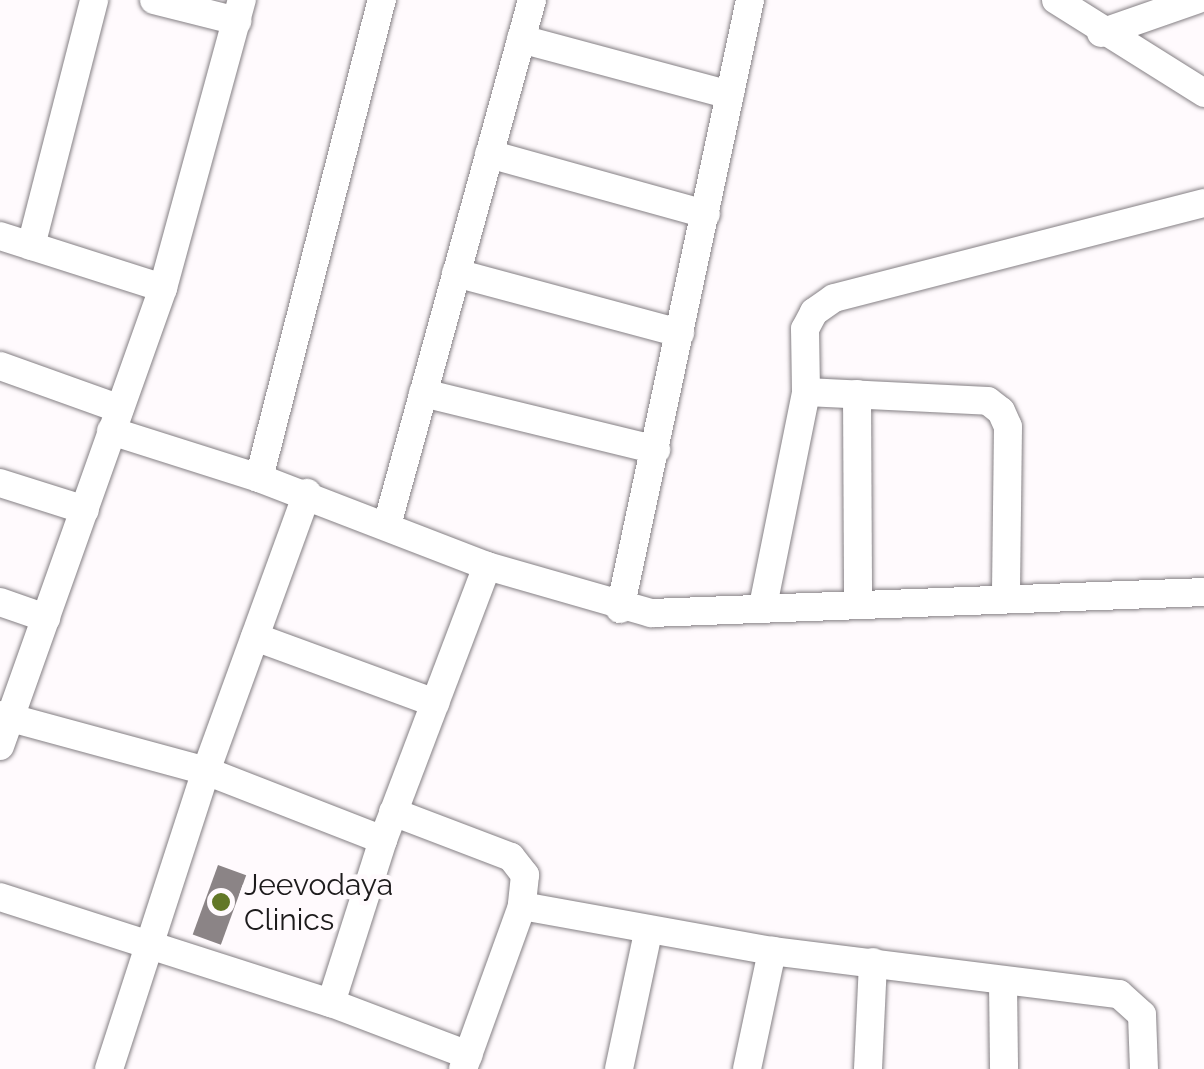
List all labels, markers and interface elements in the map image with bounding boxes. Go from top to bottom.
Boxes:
place label: Jeevodaya Clinics [244,867,393,938]
marker: Jeevodaya Clinics [208,889,234,915]

